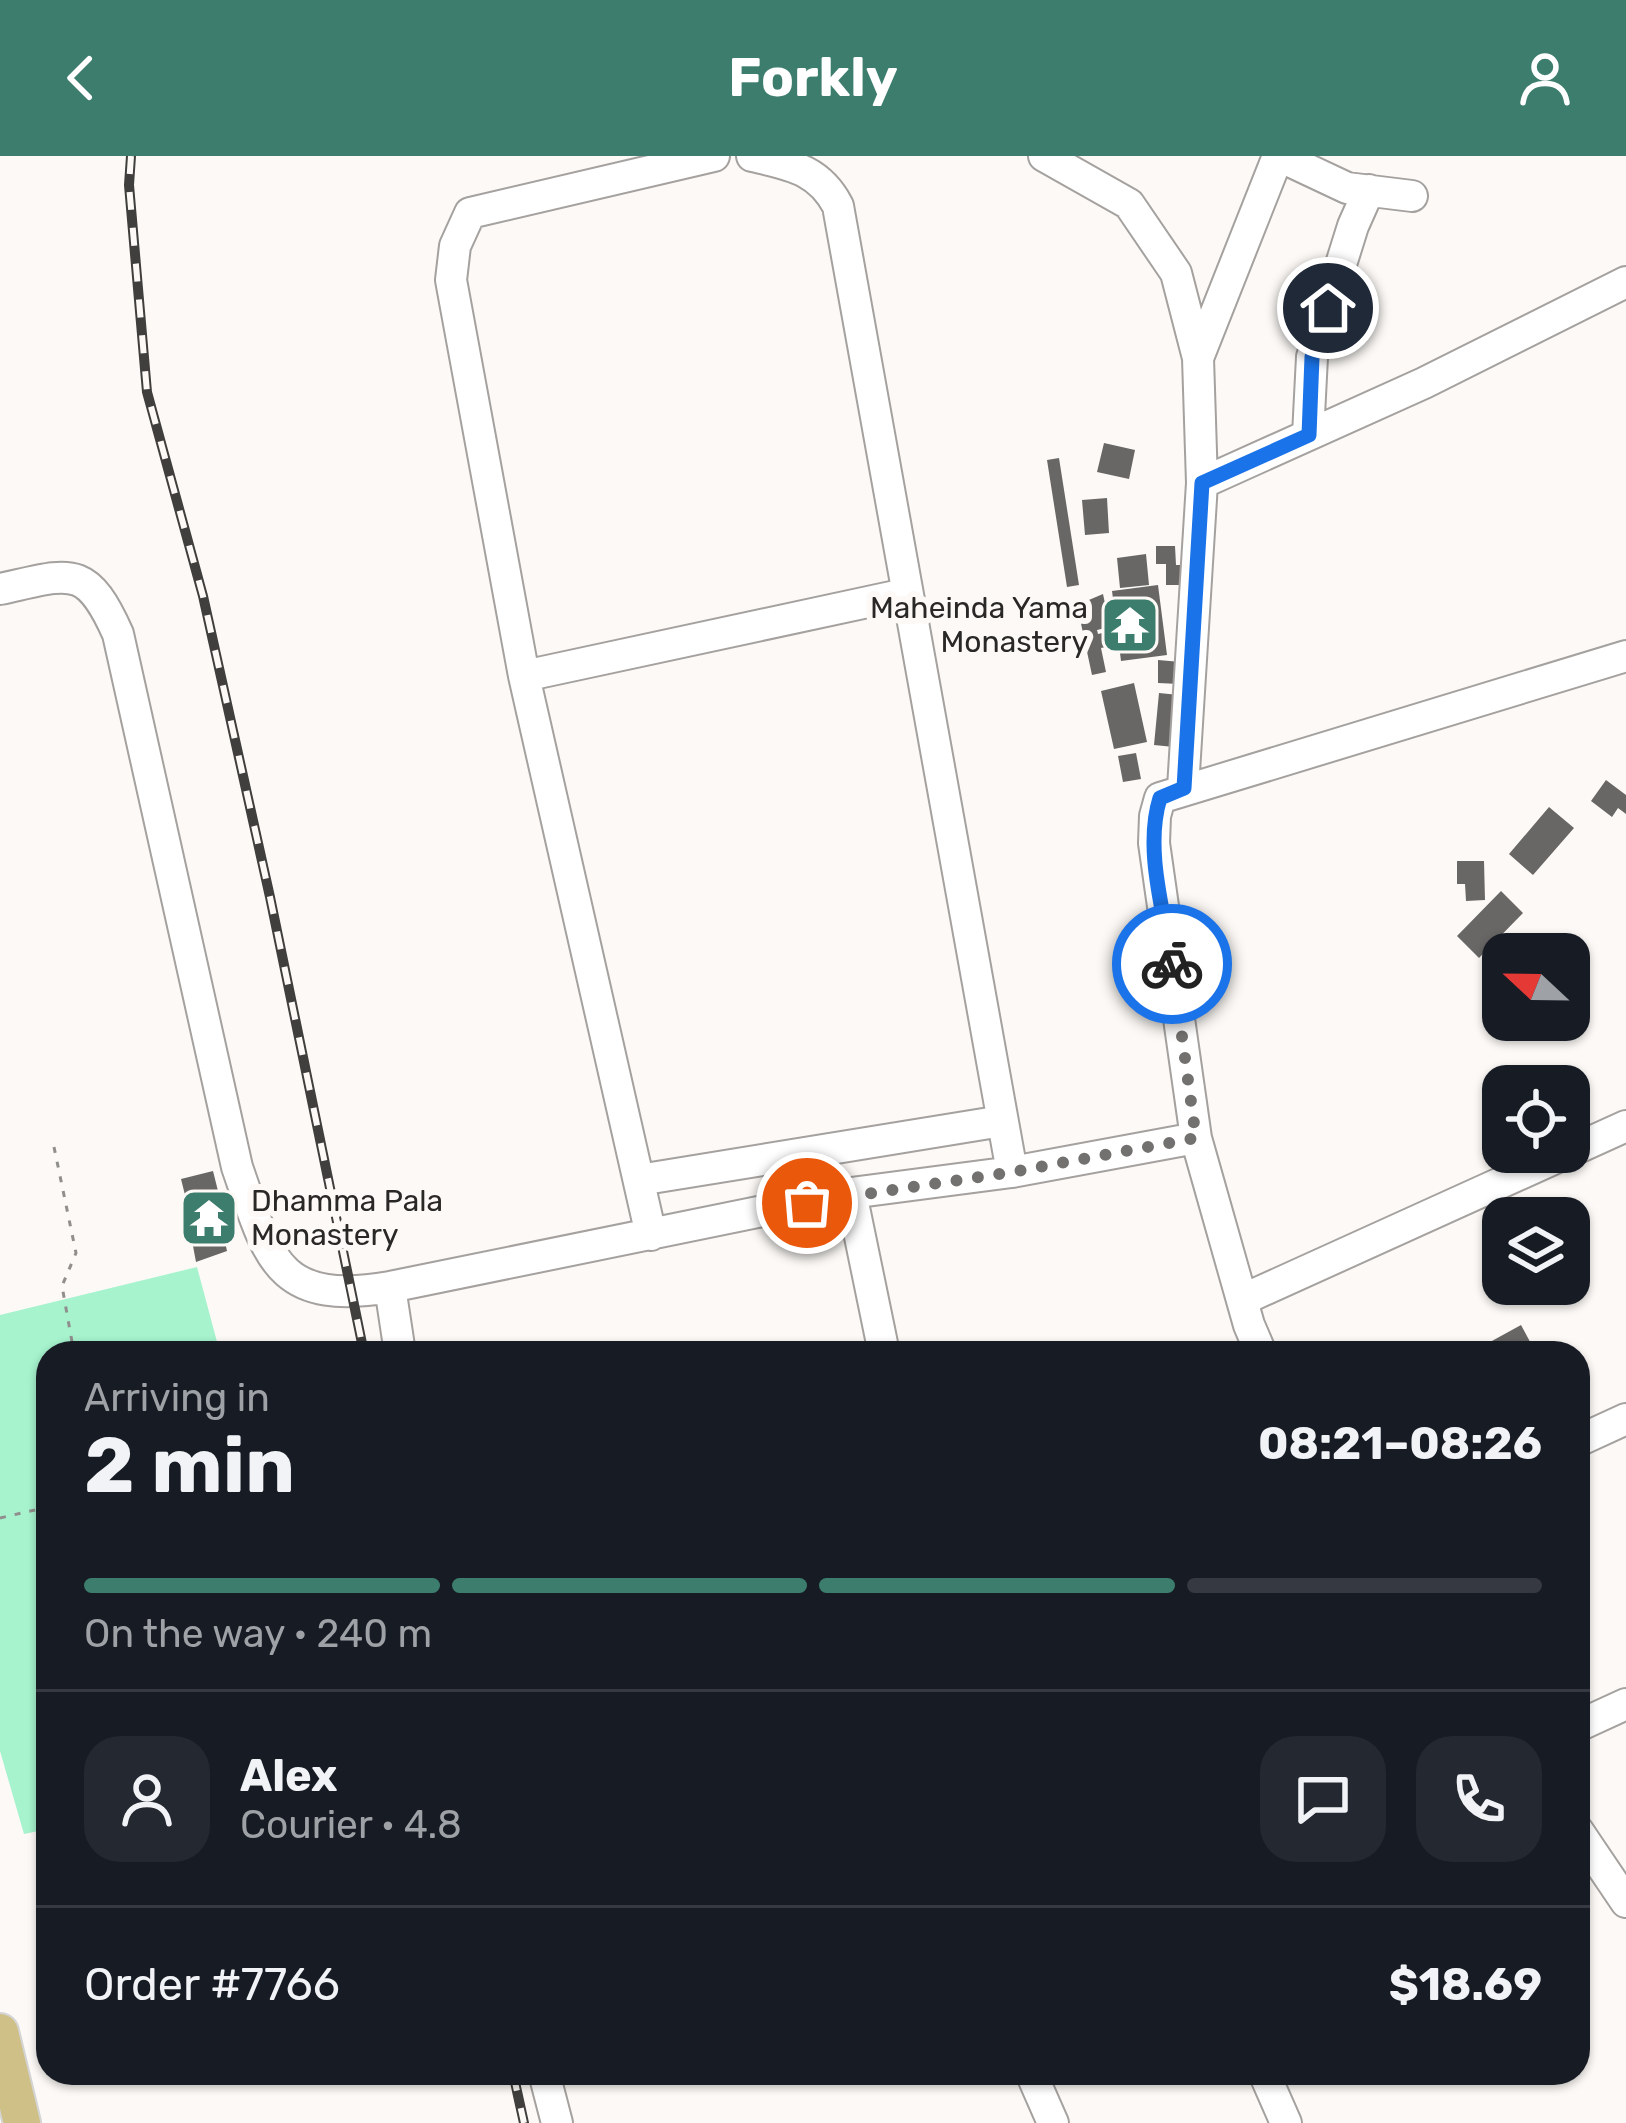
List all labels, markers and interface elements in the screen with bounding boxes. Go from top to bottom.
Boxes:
icon: back [48,45,114,111]
icon: person [1512,45,1578,111]
text: Forkly [728,46,898,110]
pin [1277,257,1379,359]
icon: home [1295,275,1361,341]
place label: Maheinda Yama Monastery [870,590,1088,660]
temple icon: Maheinda Yama Monastery [1099,594,1161,656]
courier [1112,904,1232,1024]
icon: bike [1139,931,1205,997]
north arrow [1482,933,1590,1041]
map controls [1482,933,1590,1305]
button: locate [1482,1065,1590,1173]
pin [756,1152,858,1254]
icon: bag [774,1170,840,1236]
place label: Dhamma Pala Monastery [251,1183,443,1253]
temple icon: Dhamma Pala Monastery [178,1187,240,1249]
button: layers [1482,1197,1590,1305]
text: Arriving in [84,1375,270,1421]
text: 08:21–08:26 [1258,1417,1542,1470]
text: 2 min [84,1419,295,1512]
text: On the way · 240 m [84,1611,432,1657]
button: person [84,1736,210,1862]
button: chat [1260,1736,1386,1862]
button: phone [1416,1736,1542,1862]
text: Alex [240,1749,338,1802]
text: Courier · 4.8 [240,1802,462,1848]
text: Order #7766 [84,1958,340,2011]
text: $18.69 [1389,1958,1542,2011]

